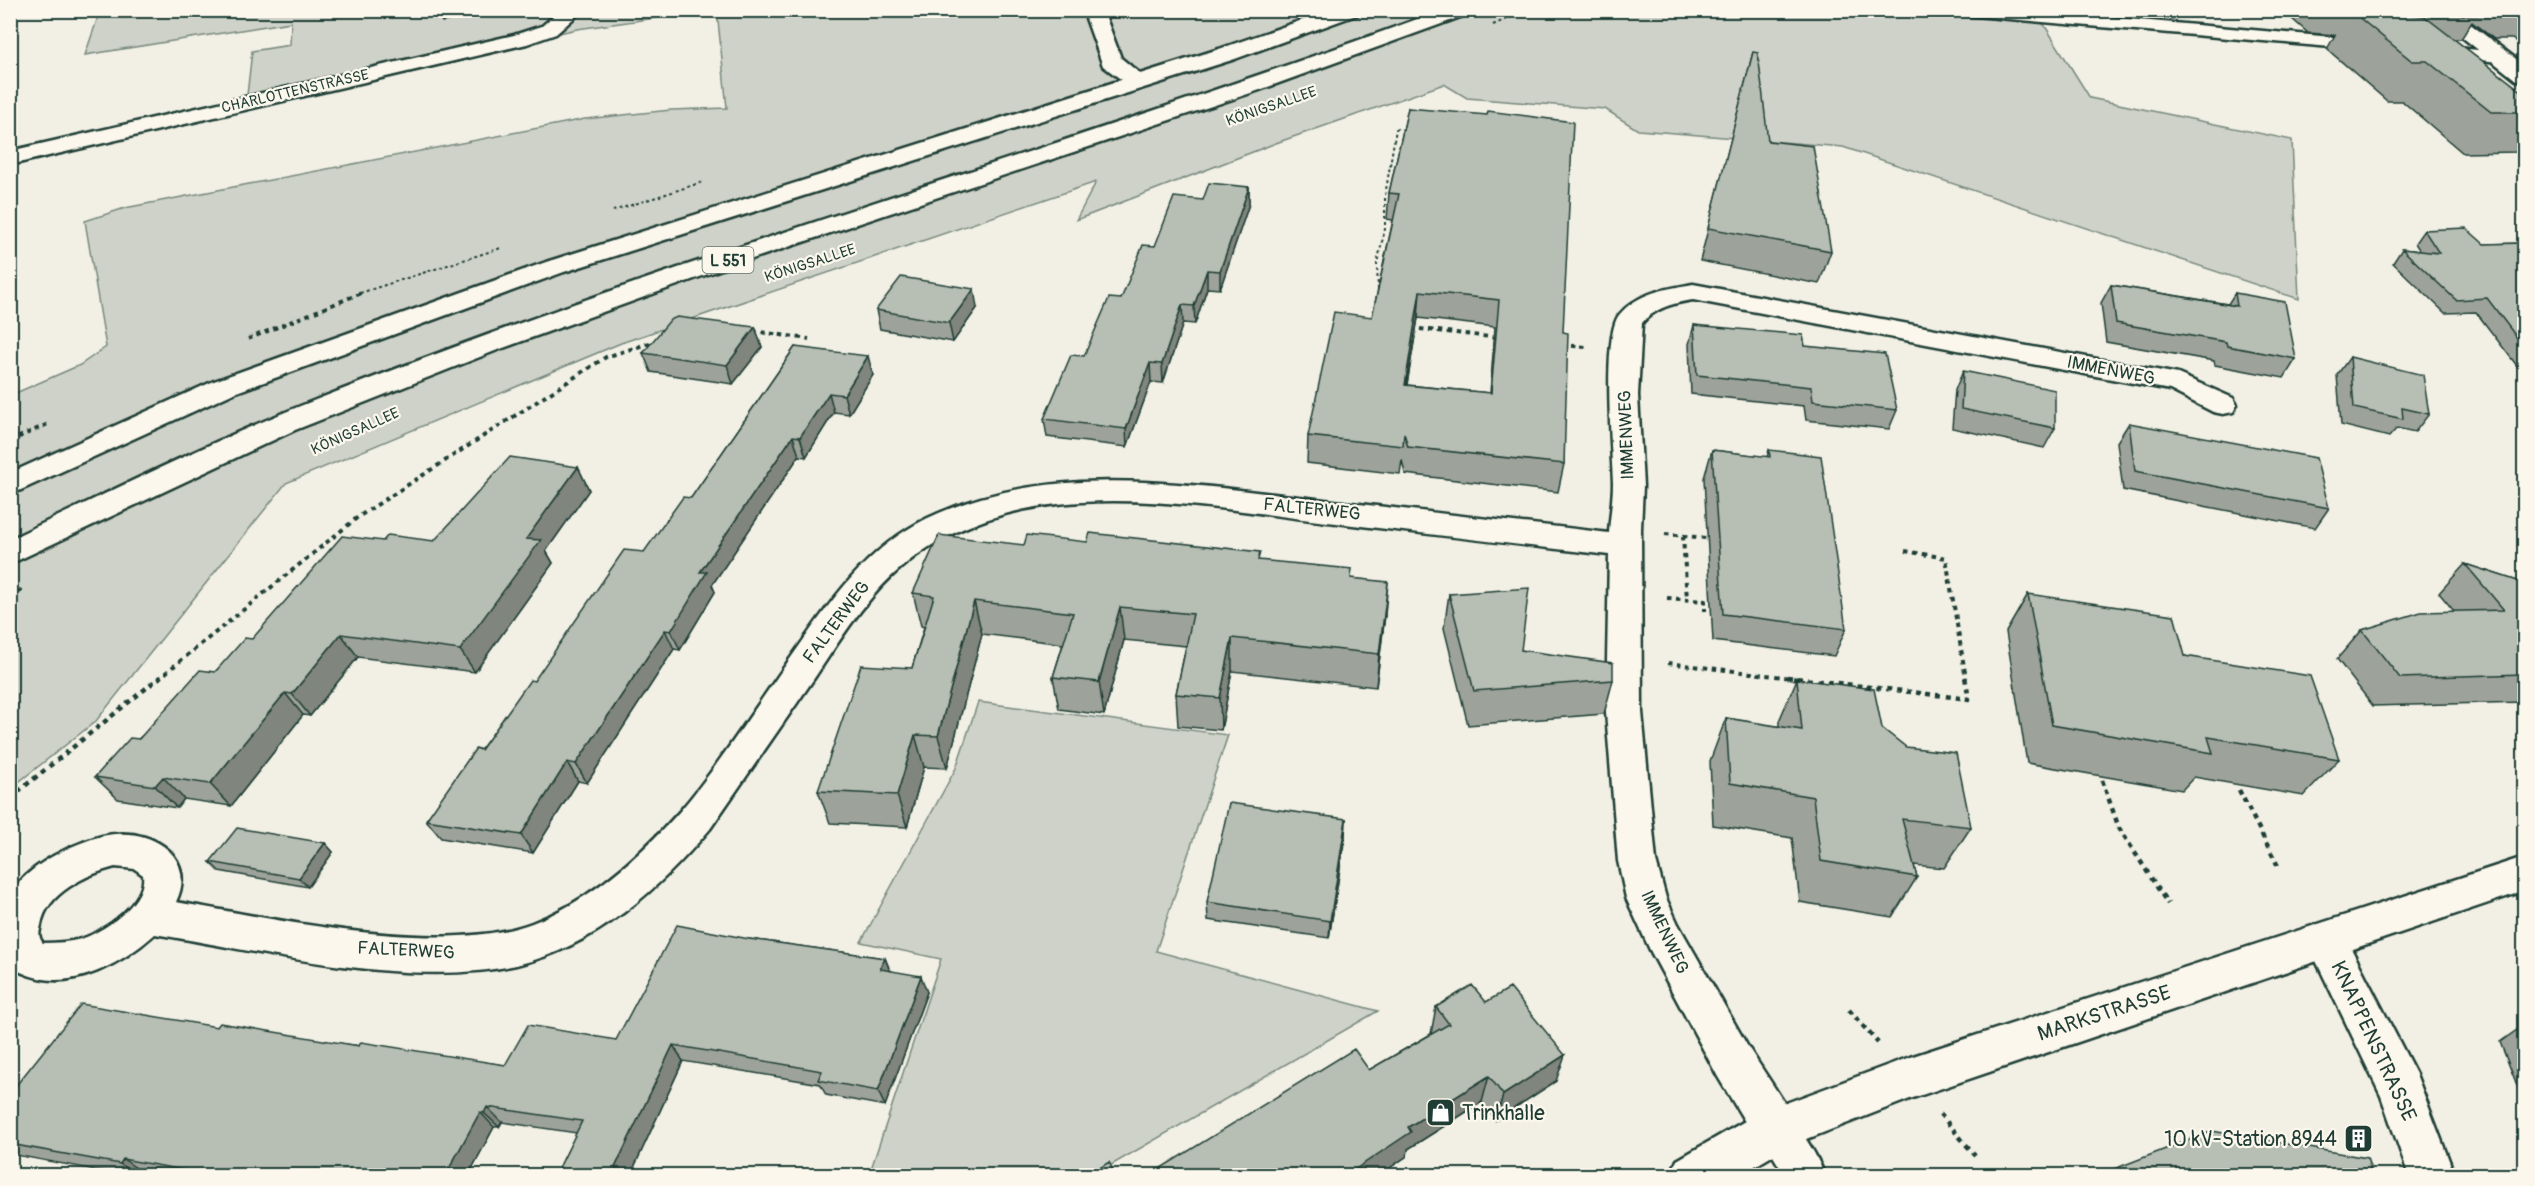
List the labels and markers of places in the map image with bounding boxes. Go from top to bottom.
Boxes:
shop icon: Trinkhalle [1425,1097,1457,1129]
place label: Trinkhalle [1462,1100,1545,1127]
building icon: 10 kV-Station 8944 [2342,1123,2374,1155]
place label: 10 kV-Station 8944 [2164,1126,2337,1153]

